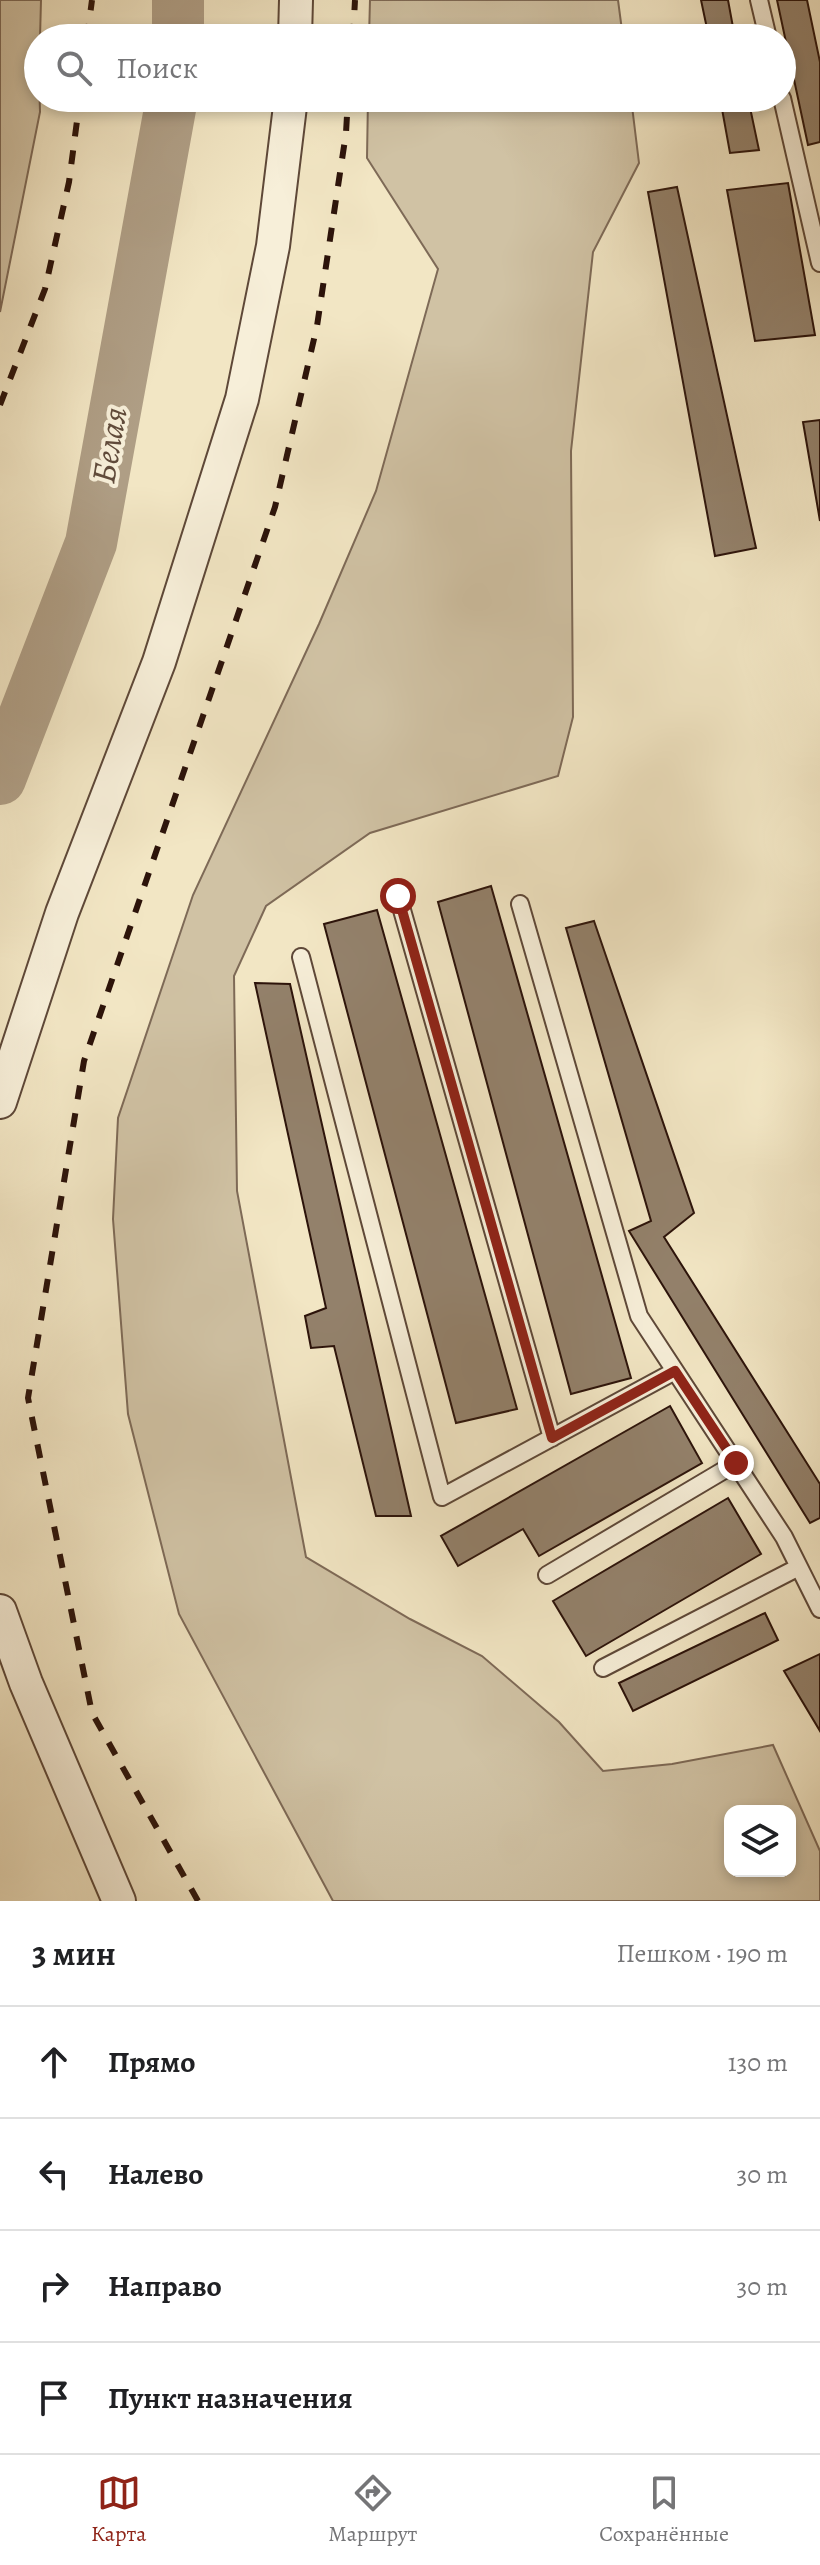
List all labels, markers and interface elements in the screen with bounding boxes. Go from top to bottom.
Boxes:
search box [24,24,796,112]
icon: search [52,46,96,90]
text: Поиск [116,48,198,88]
water label: Белая [79,403,139,487]
route start [380,878,416,914]
route end [718,1445,754,1481]
map controls [724,1805,796,1877]
button: layers [724,1805,796,1877]
text: 3 мин [32,1930,116,1977]
text: Пешком · 190 m [617,1936,788,1971]
icon: ahead [32,2040,76,2084]
text: Прямо [108,2042,195,2082]
text: 130 m [728,2045,788,2080]
icon: left [32,2152,76,2196]
text: Налево [108,2154,203,2194]
text: 30 m [737,2157,788,2192]
icon: right [32,2264,76,2308]
text: Направо [108,2266,222,2306]
text: 30 m [737,2269,788,2304]
icon: arrive [32,2376,76,2420]
text: Пункт назначения [108,2378,353,2418]
tab: Карта [91,2471,146,2549]
tab: Маршрут [328,2471,417,2549]
tab: Сохранённые [599,2471,729,2549]

